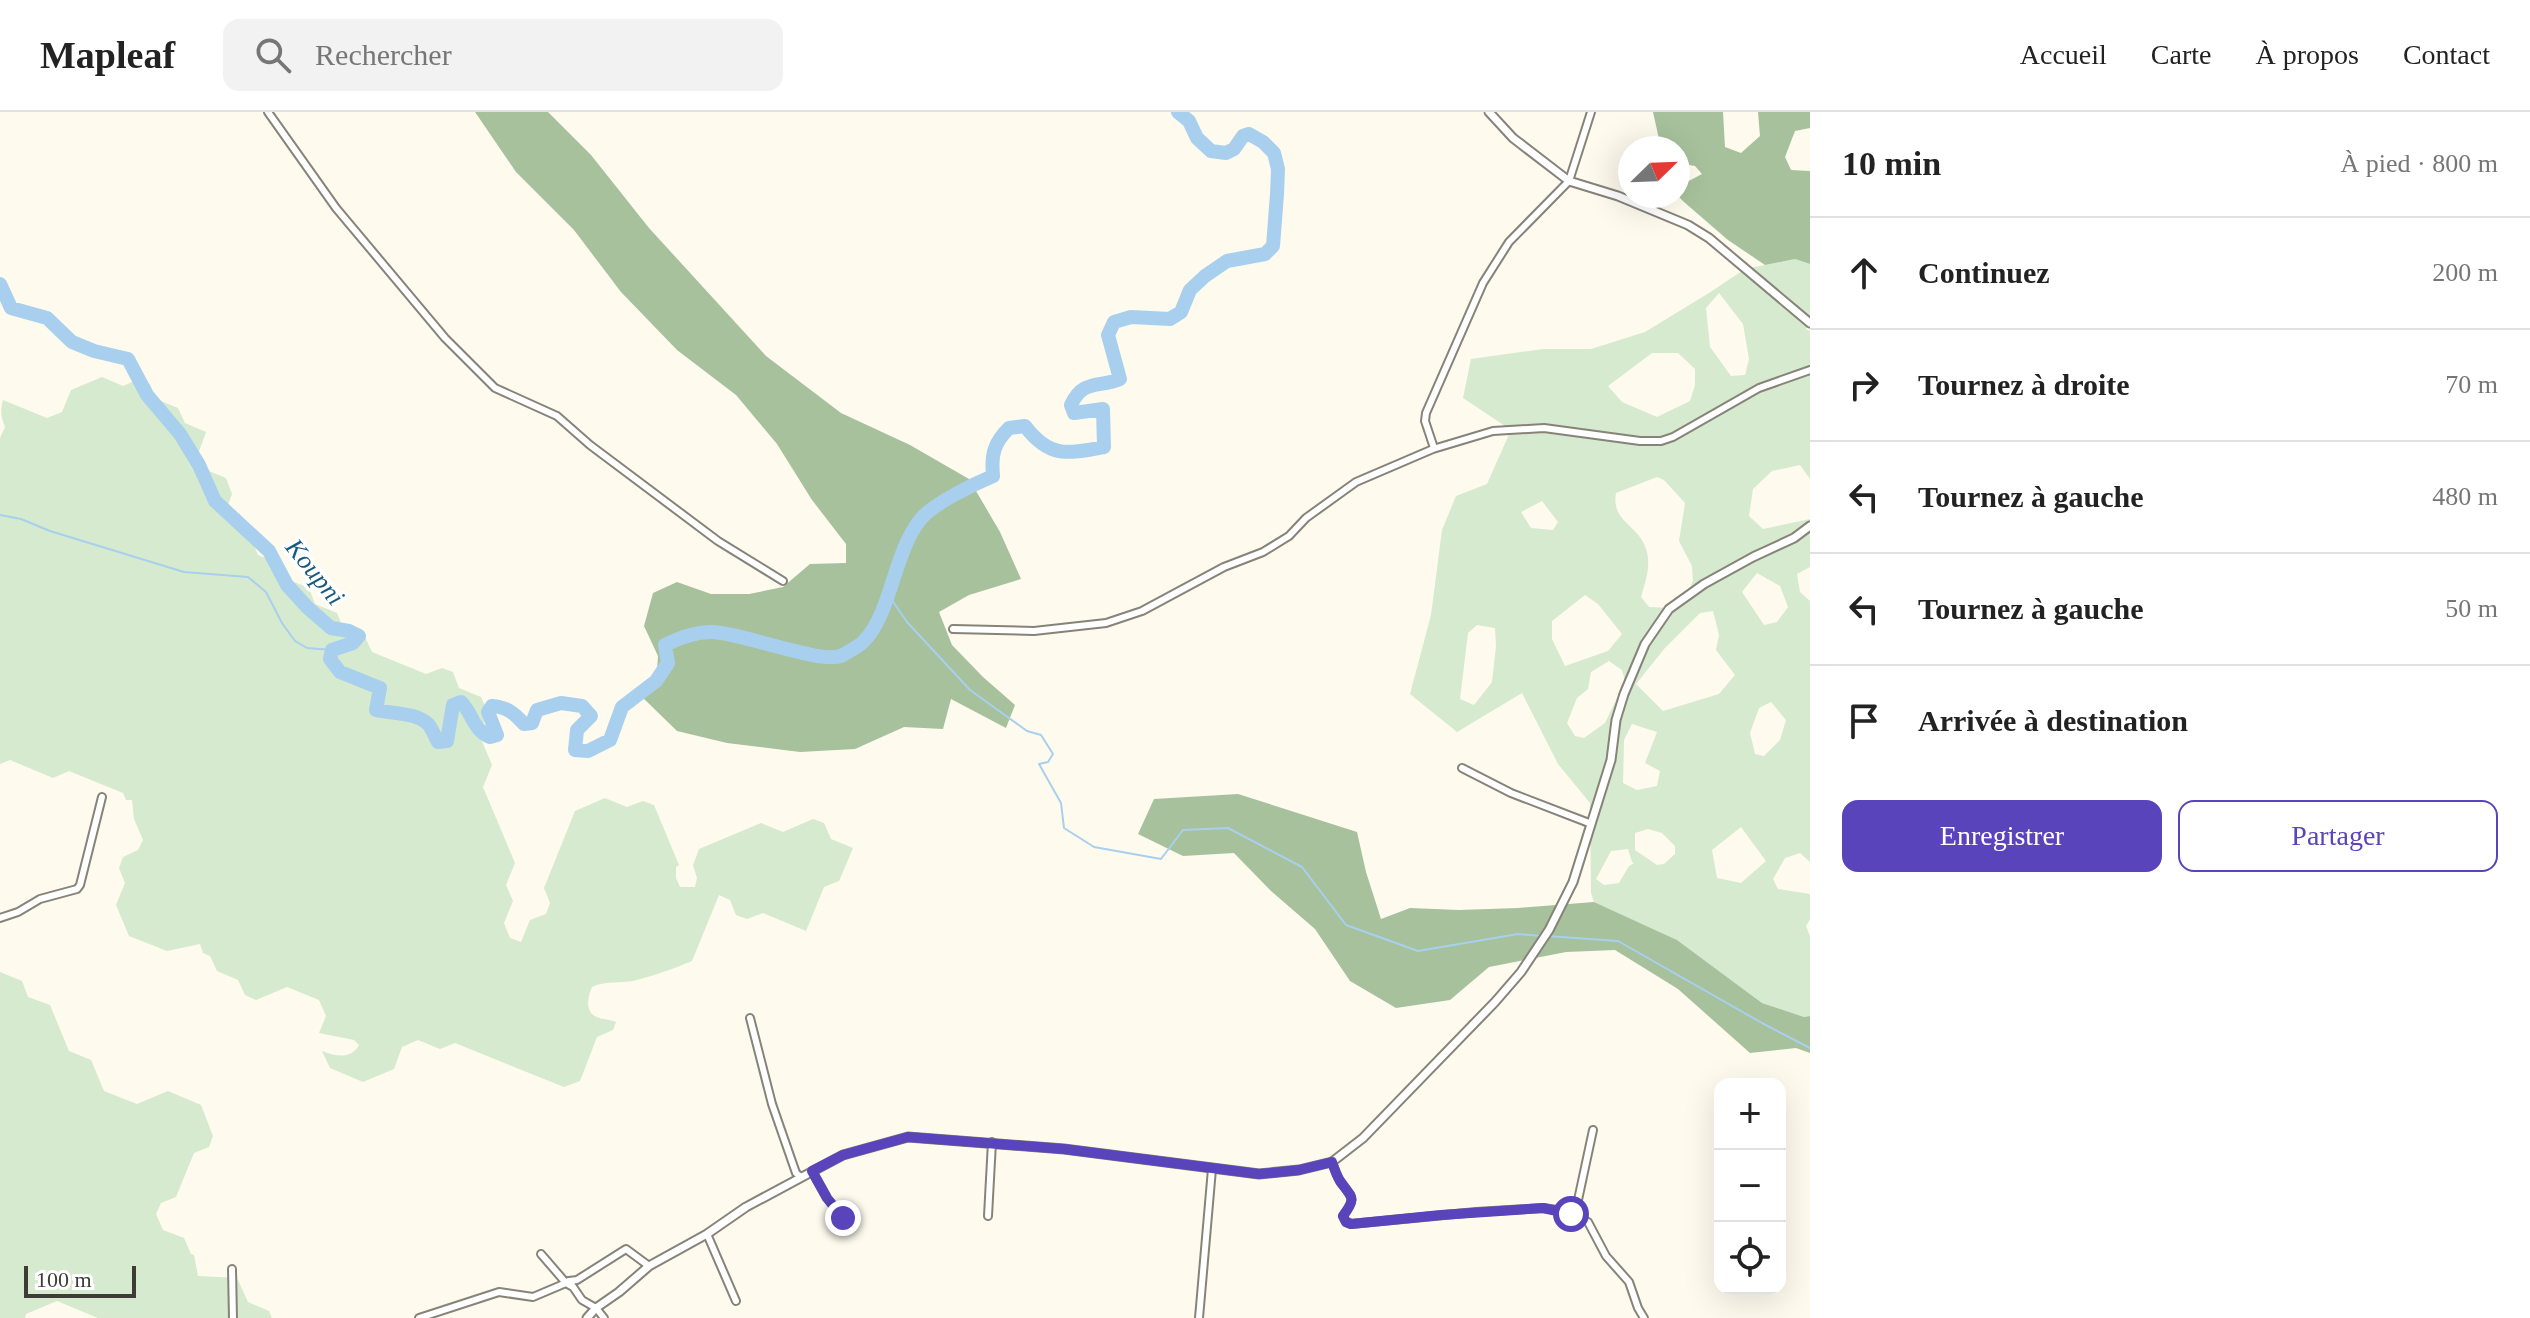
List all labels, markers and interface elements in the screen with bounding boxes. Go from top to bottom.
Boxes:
search box [223,19,783,91]
icon: search [251,33,295,77]
text: Mapleaf [40,34,175,76]
text: Rechercher [315,38,452,71]
text: Accueil [2020,39,2107,70]
text: Carte [2151,39,2211,70]
text: À propos [2255,39,2359,70]
text: Contact [2403,39,2490,70]
north arrow [1618,136,1690,208]
text: 10 min [1842,145,1941,182]
text: À pied · 800 m [2341,149,2498,178]
icon: ahead [1842,251,1886,295]
text: Continuez [1918,256,2050,289]
text: 200 m [2432,258,2498,287]
icon: right [1842,363,1886,407]
text: Tournez à droite [1918,368,2130,401]
text: 70 m [2445,370,2498,399]
icon: left [1842,475,1886,519]
text: Tournez à gauche [1918,480,2144,513]
text: 480 m [2432,482,2498,511]
water label: Koupni [279,532,350,611]
icon: left [1842,587,1886,631]
text: Tournez à gauche [1918,592,2144,625]
text: 50 m [2445,594,2498,623]
icon: arrive [1842,699,1886,743]
text: Arrivée à destination [1918,704,2188,737]
button: Enregistrer [1842,800,2162,872]
button: Partager [2178,800,2498,872]
map controls [1714,1078,1786,1294]
button: + [1714,1078,1786,1150]
button: − [1714,1150,1786,1222]
route start [1553,1196,1589,1232]
route end [825,1200,861,1236]
button: locate [1714,1222,1786,1294]
scale bar [24,1262,136,1298]
text: 100 m [36,1267,92,1292]

